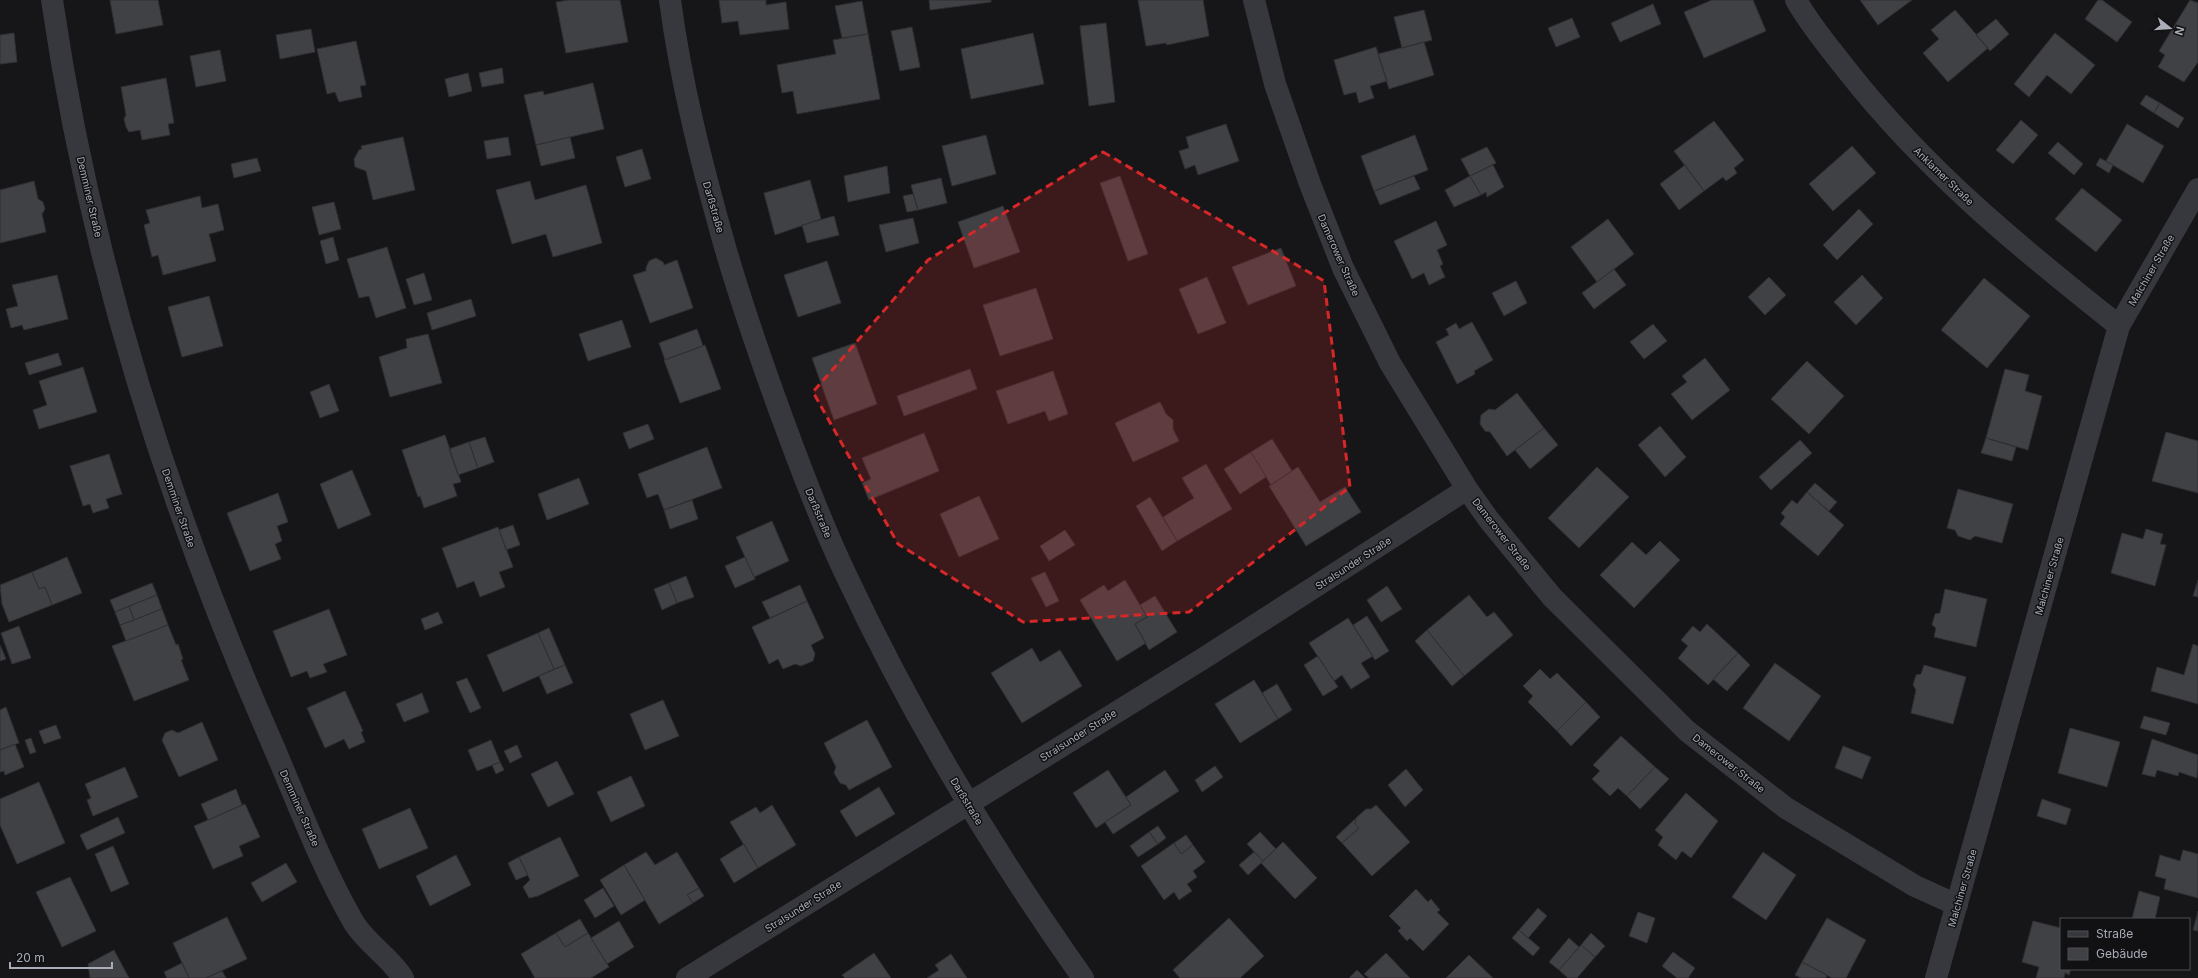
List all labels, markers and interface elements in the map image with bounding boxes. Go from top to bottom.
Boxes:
north arrow [2150,8,2190,48]
text: N [2172,25,2187,37]
street label: Anklamer Straße [1912,144,1977,208]
street label: Demminer Straße [75,156,105,239]
street label: Darßstraße [701,180,727,234]
street label: Damerower Straße [1316,212,1363,298]
street label: Malchiner Straße [2126,232,2176,308]
street label: Demminer Straße [160,467,198,549]
street label: Darßstraße [803,486,835,540]
street label: Damerower Straße [1470,496,1534,573]
street label: Stralsunder Straße [1313,534,1393,592]
street label: Malchiner Straße [2032,535,2066,616]
street label: Stralsunder Straße [1037,706,1119,763]
street label: Damerower Straße [1691,731,1768,795]
street label: Demminer Straße [278,768,322,848]
street label: Darßstraße [948,775,986,827]
street label: Malchiner Straße [1945,847,1979,928]
street label: Stralsunder Straße [762,877,844,934]
legend [2060,918,2190,970]
text: Straße [2096,926,2133,941]
scale bar [10,944,112,970]
text: Gebäude [2096,946,2148,961]
text: 20 m [16,950,45,965]

